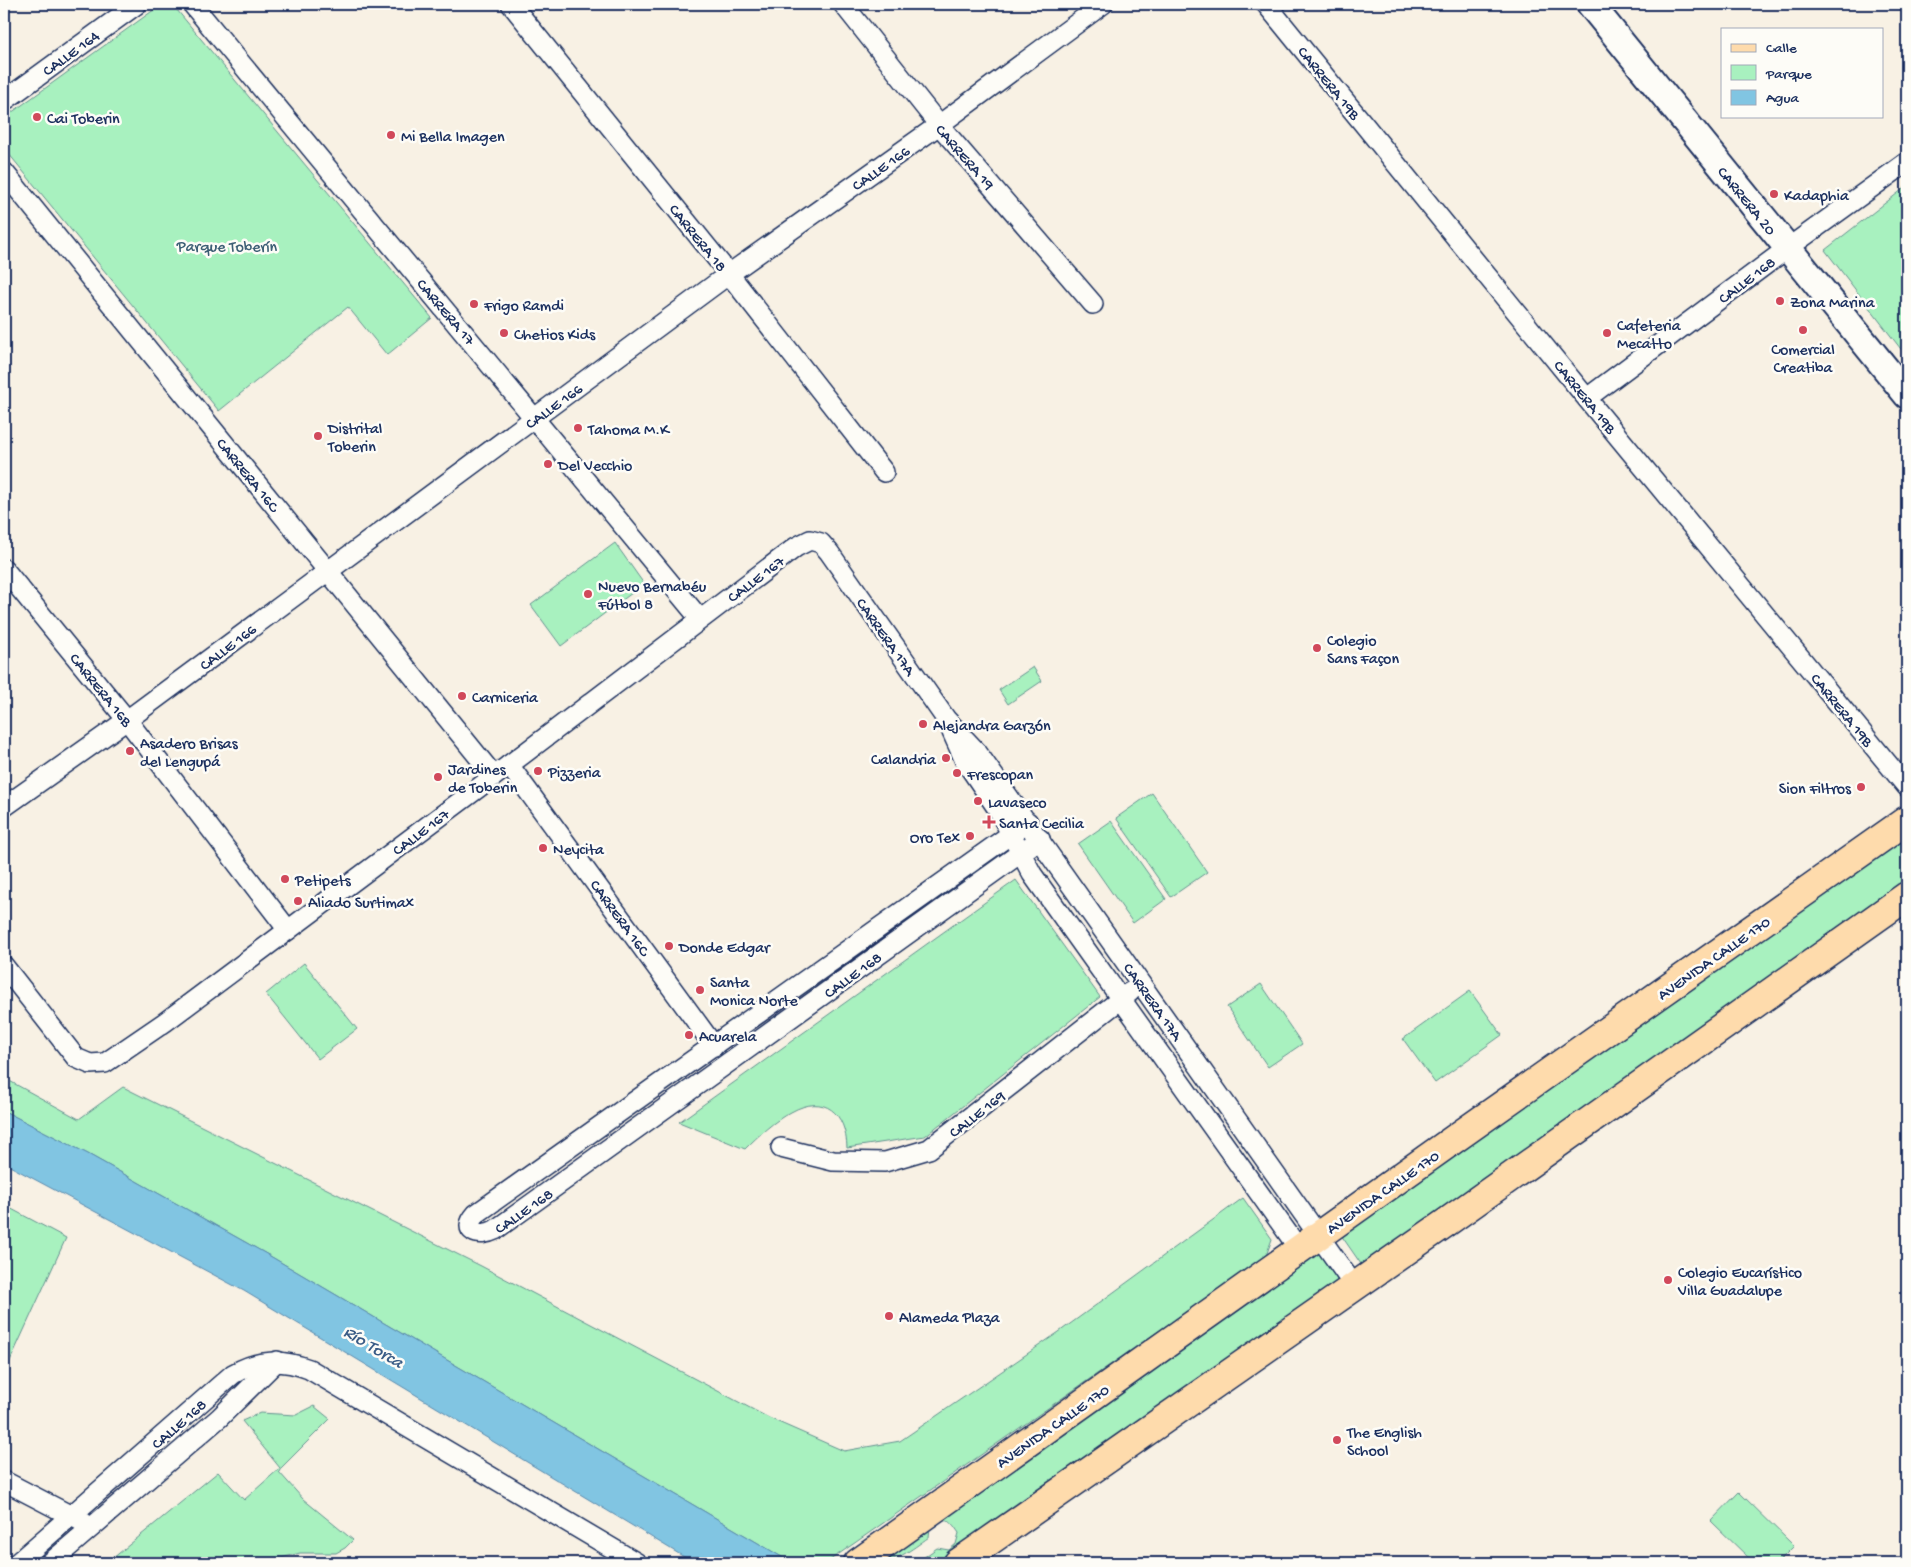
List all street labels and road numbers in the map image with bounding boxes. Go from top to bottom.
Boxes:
street label: CALLE 164 [40,28,105,82]
street label: CARRERA 19B [1292,44,1363,125]
street label: CARRERA 19 [930,122,997,195]
street label: CALLE 166 [849,143,915,197]
street label: CARRERA 20 [1712,164,1779,241]
street label: CARRERA 18 [663,201,730,277]
street label: CALLE 168 [1716,254,1781,310]
street label: CARRERA 17 [411,276,478,351]
street label: CARRERA 19B [1548,358,1619,439]
street label: CALLE 166 [523,380,588,435]
street label: CARRERA 16C [211,435,283,518]
street label: CALLE 167 [725,553,790,608]
street label: CARRERA 17A [850,595,919,682]
street label: CALLE 166 [197,621,262,676]
street label: CARRERA 16B [64,651,135,732]
street label: CARRERA 19B [1805,671,1876,752]
street label: CALLE 167 [390,806,455,861]
street label: CARRERA 16C [584,877,653,962]
street label: AVENIDA CALLE 170 [1655,914,1775,1006]
street label: CALLE 168 [821,949,887,1004]
street label: CARRERA 17A [1117,960,1186,1047]
street label: CALLE 169 [946,1088,1010,1144]
street label: AVENIDA CALLE 170 [1324,1148,1444,1240]
street label: CALLE 168 [492,1186,558,1240]
street label: AVENIDA CALLE 170 [994,1382,1114,1474]
street label: CALLE 168 [149,1396,212,1455]

